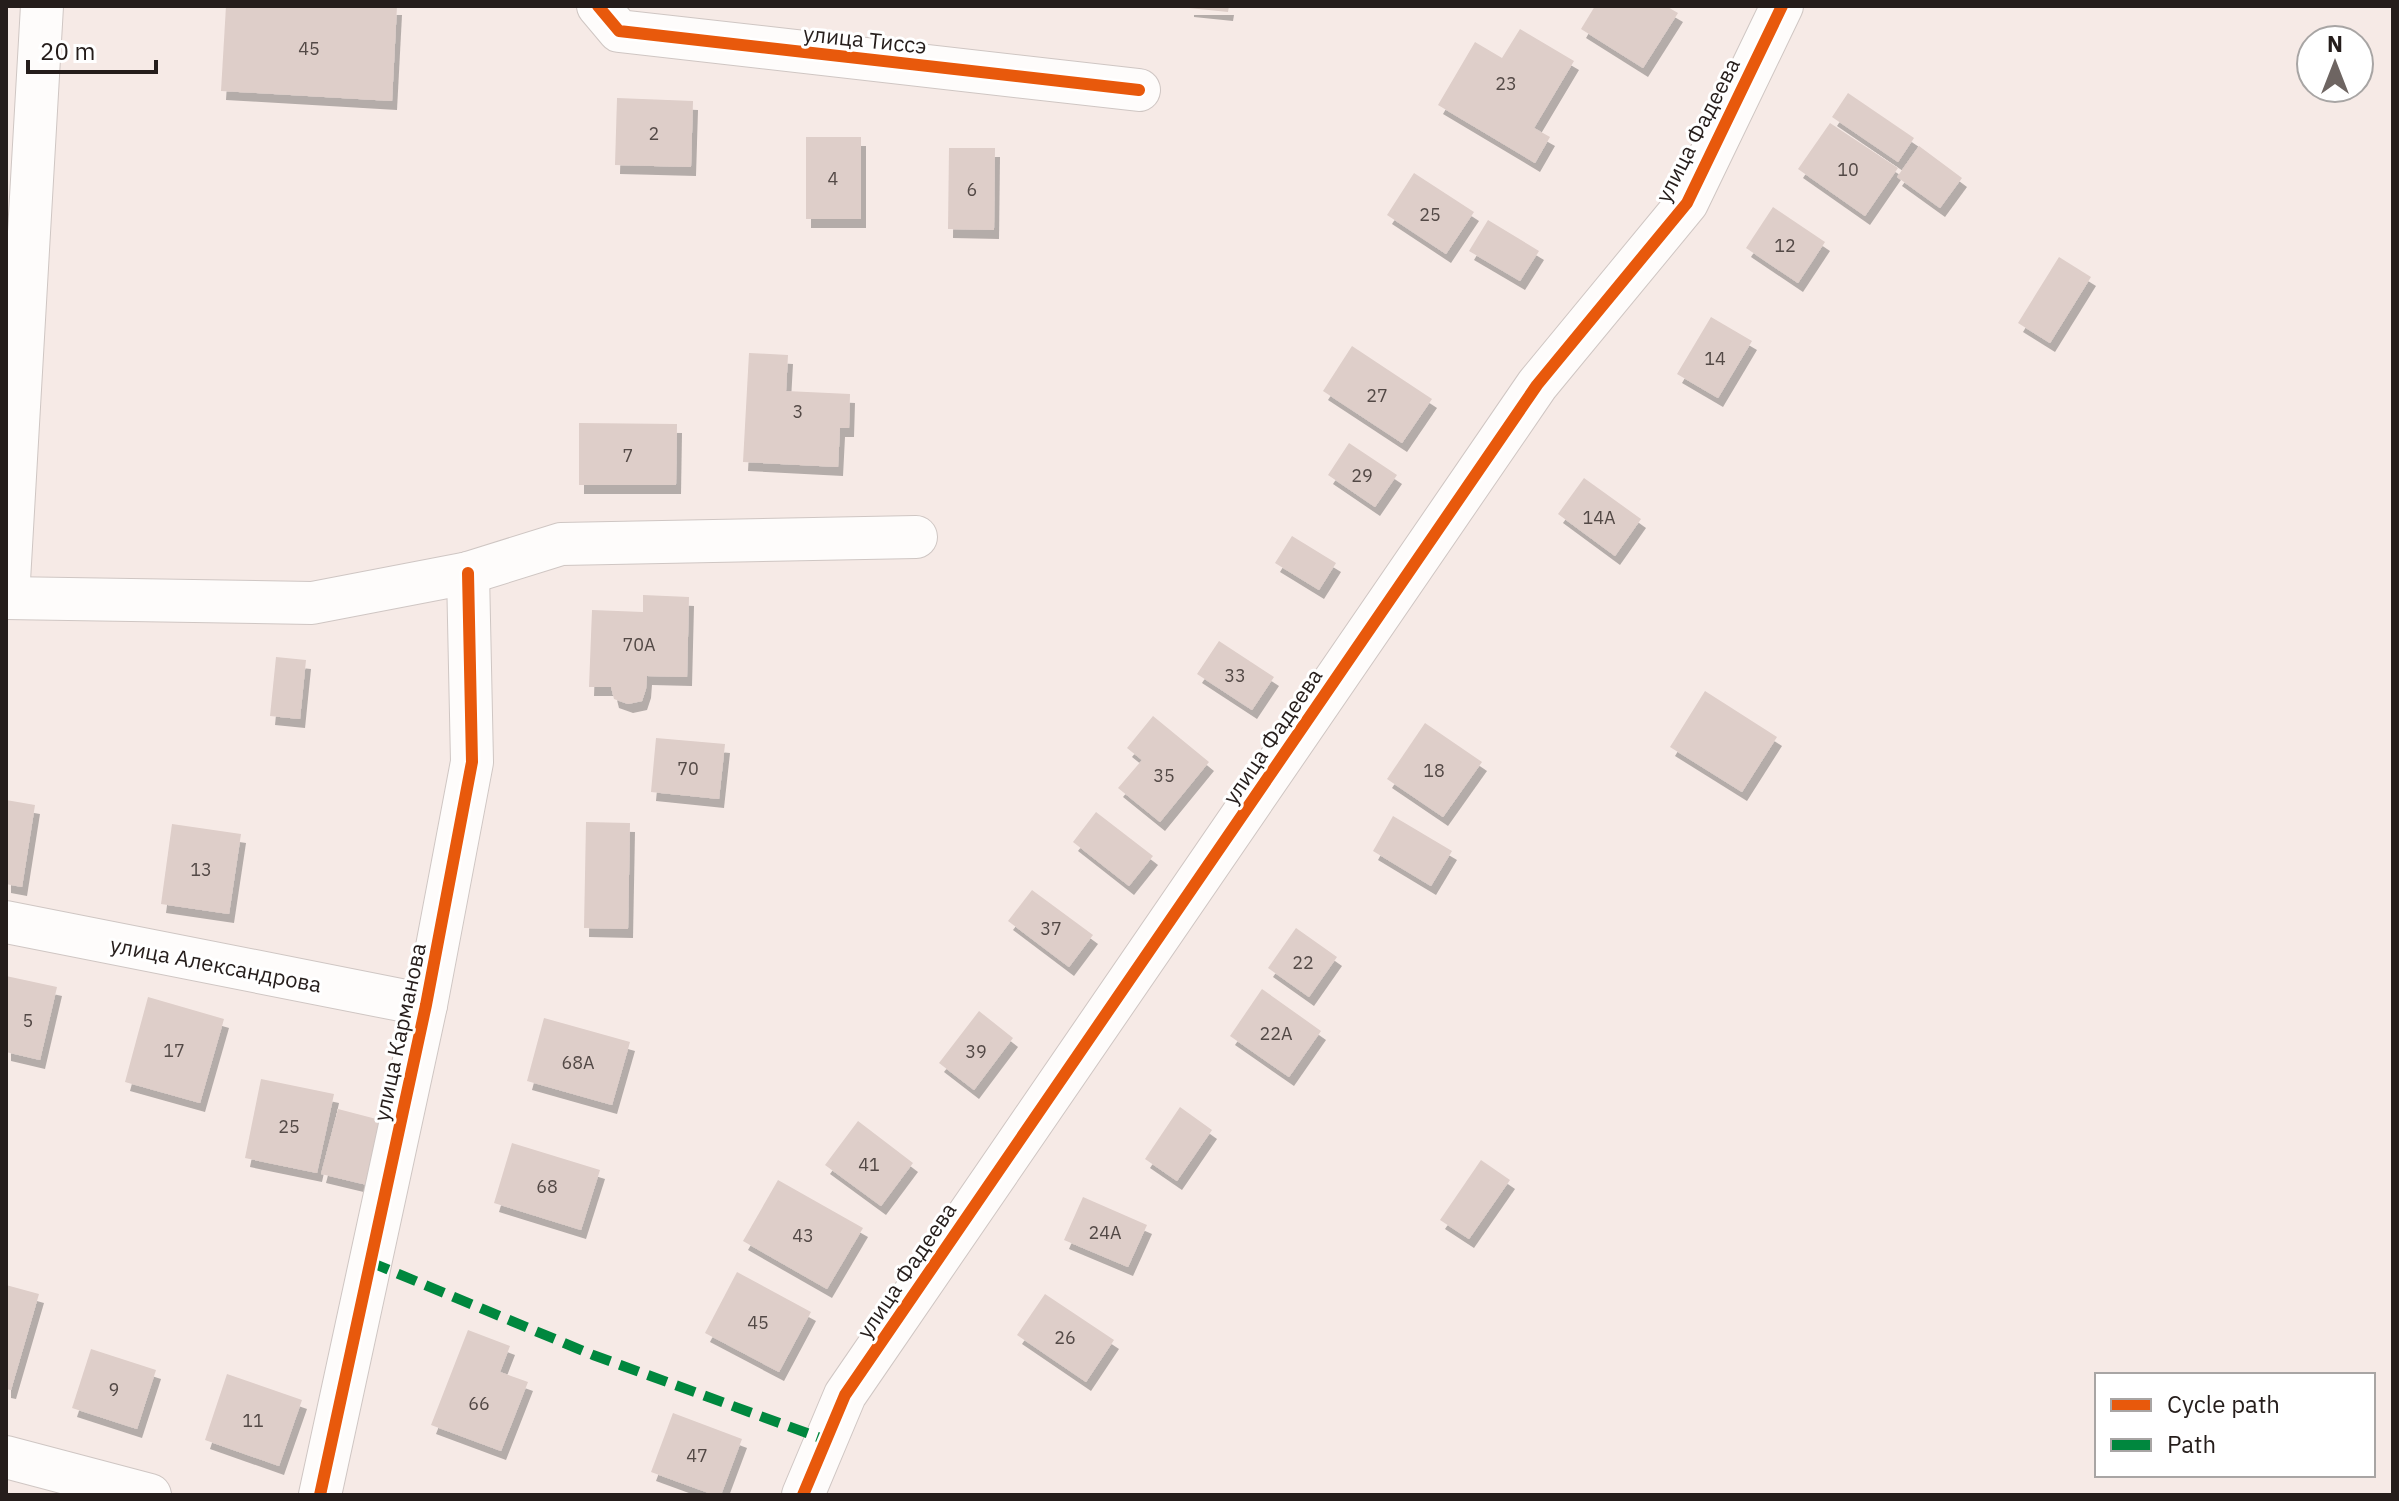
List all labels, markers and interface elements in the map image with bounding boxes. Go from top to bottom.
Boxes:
street label: улица Тиссэ [802,18,928,60]
scale bar [28,24,156,74]
north arrow [2295,24,2375,104]
text: N [2327,29,2343,58]
text: 20 m [40,35,95,67]
house number: 45 [298,37,320,60]
street label: улица Фадеева [1648,53,1746,207]
house number: 23 [1495,72,1517,95]
house number: 2 [649,122,659,145]
house number: 10 [1837,158,1859,181]
house number: 4 [828,167,839,190]
house number: 6 [967,178,977,201]
house number: 25 [1419,203,1441,226]
house number: 12 [1774,234,1796,257]
house number: 14 [1704,347,1726,370]
house number: 27 [1366,384,1388,407]
house number: 3 [793,400,803,423]
house number: 7 [623,444,633,467]
house number: 29 [1351,464,1373,487]
house number: 14А [1582,506,1616,529]
house number: 70А [622,633,656,656]
street label: улица Фадеева [1216,662,1328,810]
house number: 33 [1224,664,1246,687]
house number: 70 [677,757,699,780]
house number: 18 [1423,759,1445,782]
house number: 35 [1153,764,1175,787]
house number: 13 [190,858,212,881]
house number: 37 [1040,917,1062,940]
street label: улица Александрова [108,929,324,999]
street label: улица Карманова [366,940,432,1124]
house number: 22 [1292,951,1314,974]
house number: 5 [23,1009,33,1032]
house number: 22А [1259,1022,1293,1045]
house number: 17 [163,1039,185,1062]
house number: 39 [965,1040,987,1063]
house number: 68А [561,1051,595,1074]
house number: 25 [278,1115,300,1138]
house number: 41 [858,1153,880,1176]
house number: 68 [536,1175,558,1198]
street label: улица Фадеева [850,1196,962,1344]
house number: 24А [1088,1221,1122,1244]
house number: 43 [792,1224,814,1247]
house number: 45 [747,1311,769,1334]
house number: 26 [1054,1326,1076,1349]
legend [2095,1373,2375,1477]
house number: 9 [109,1378,119,1401]
text: Cycle path [2167,1388,2280,1420]
house number: 66 [468,1392,490,1415]
house number: 11 [242,1409,264,1432]
text: Path [2167,1428,2216,1460]
house number: 47 [686,1444,708,1467]

